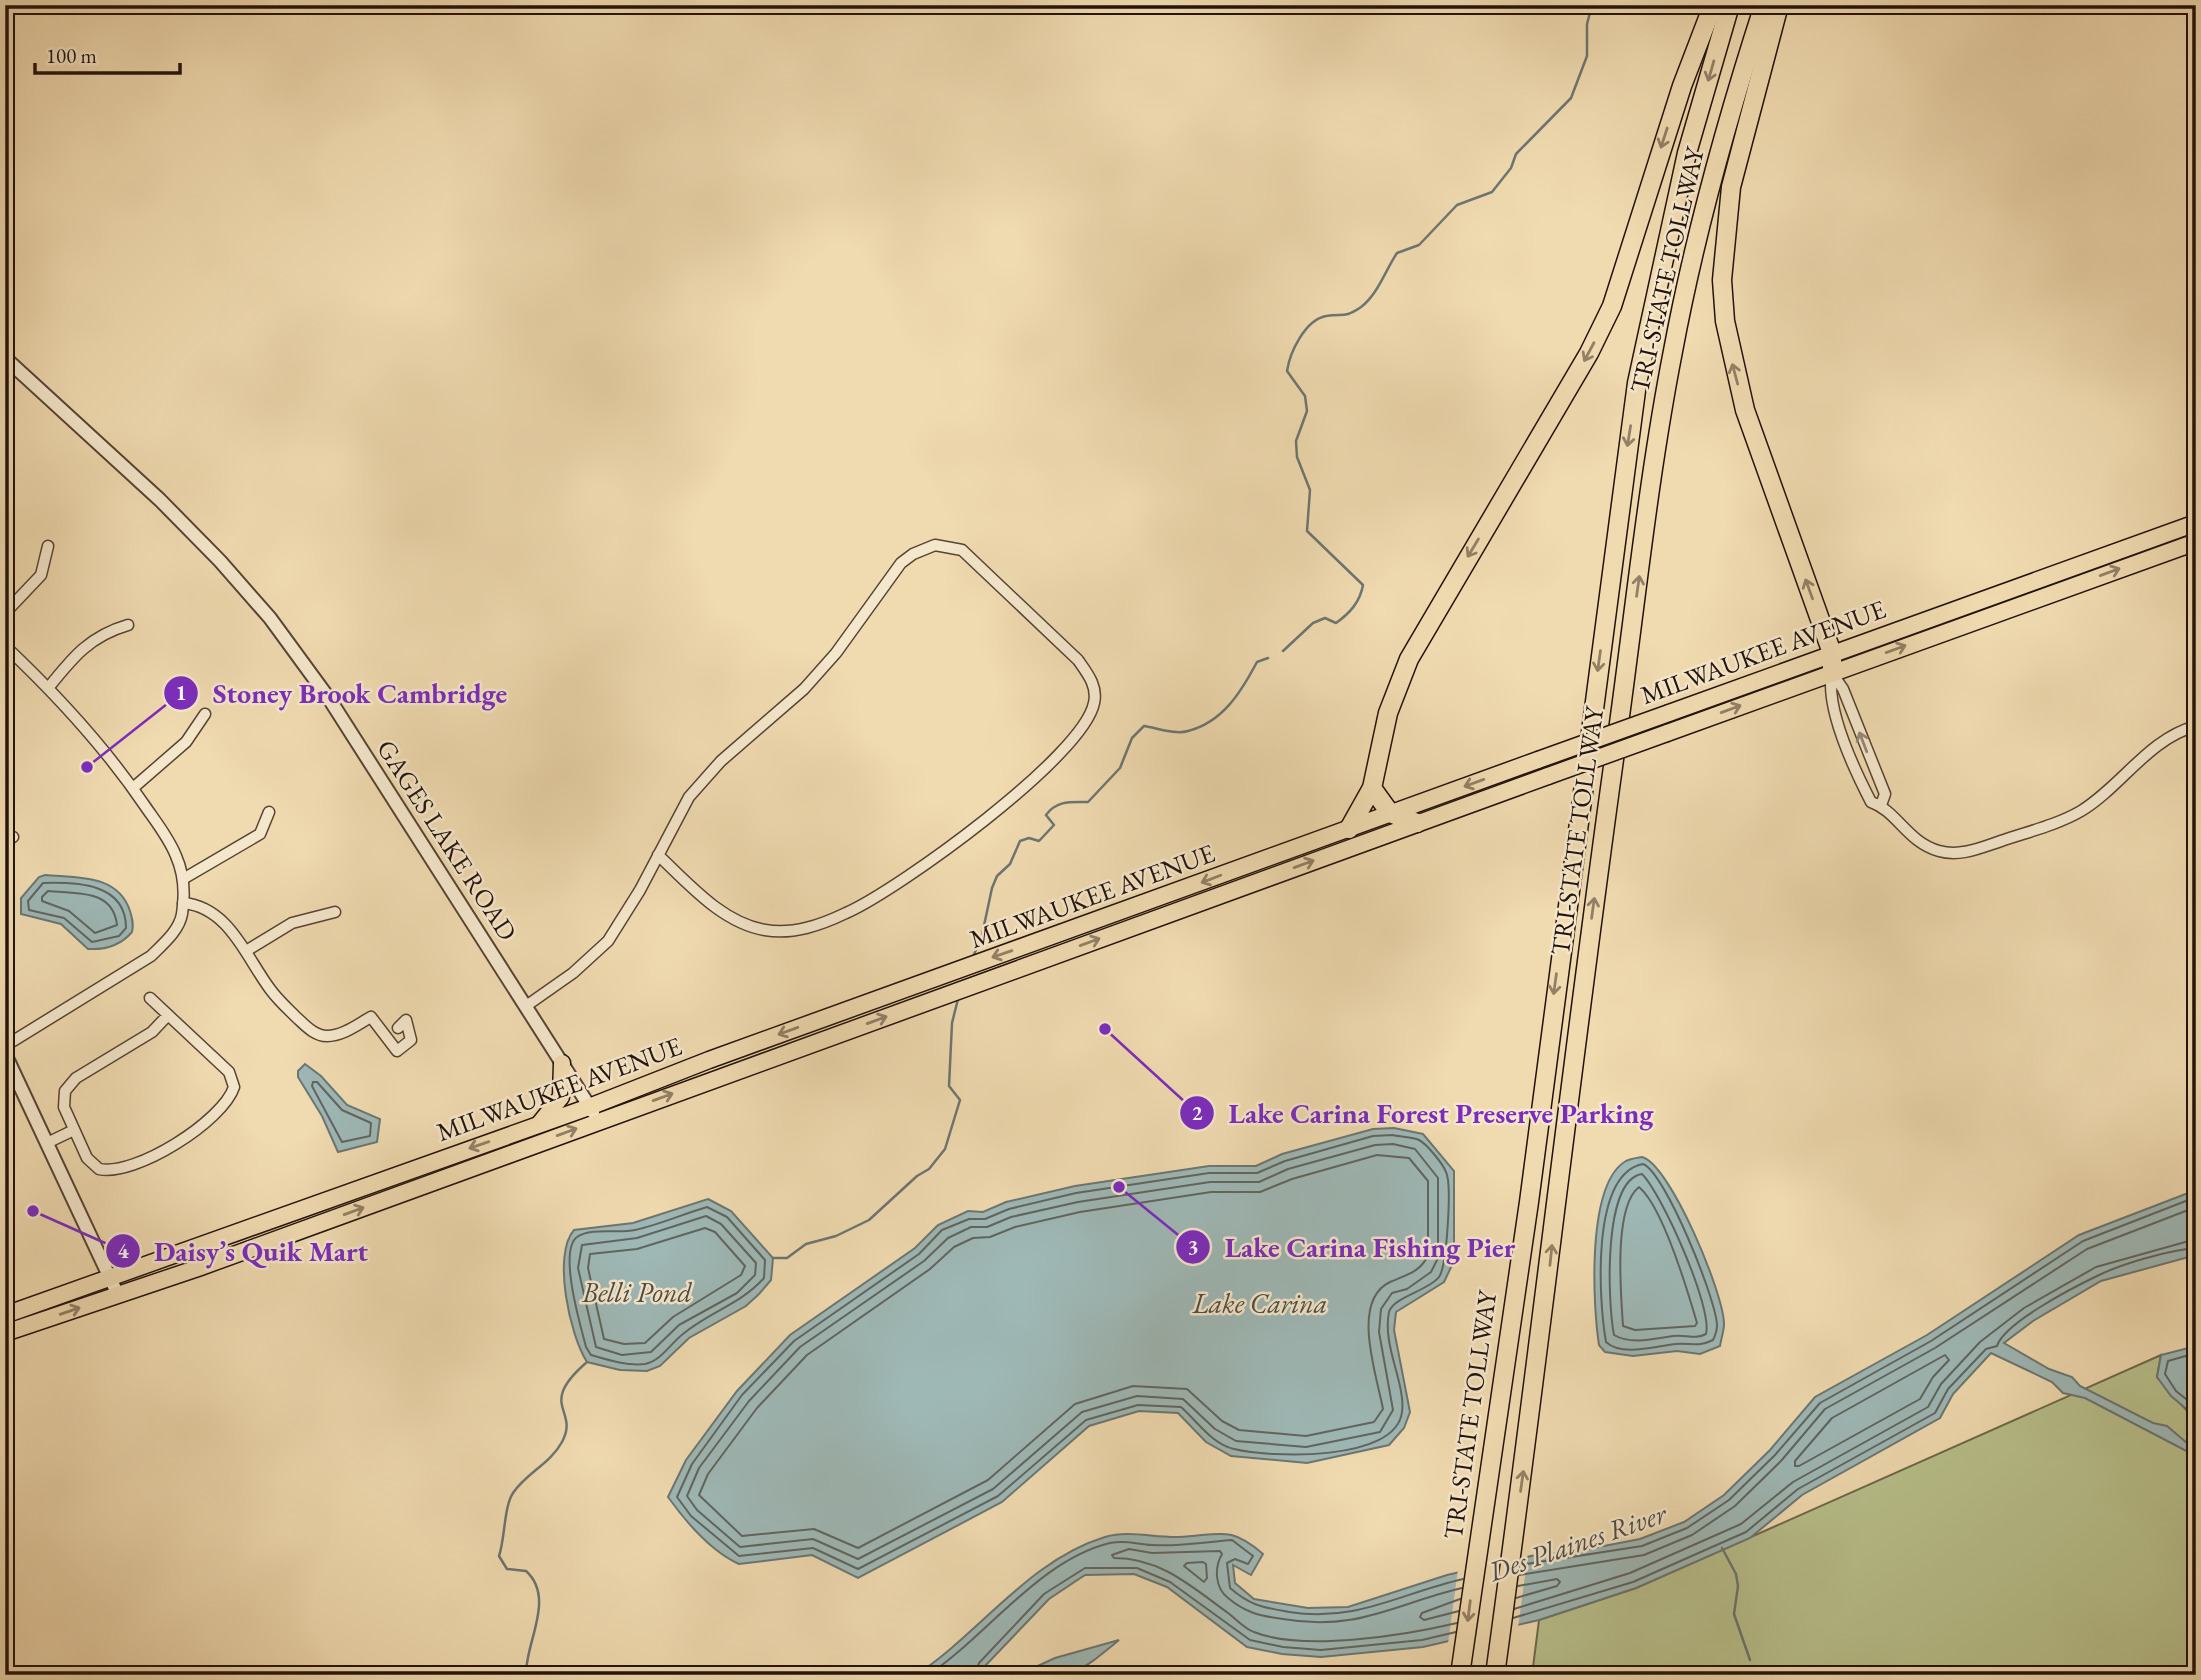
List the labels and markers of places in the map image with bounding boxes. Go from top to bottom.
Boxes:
callout: Stoney Brook Cambridge [163,668,521,717]
callout: Lake Carina Forest Preserve Parking [1179,1089,1667,1138]
callout: Lake Carina Fishing Pier [1175,1223,1529,1272]
callout: Daisy’s Quik Mart [105,1227,382,1276]

